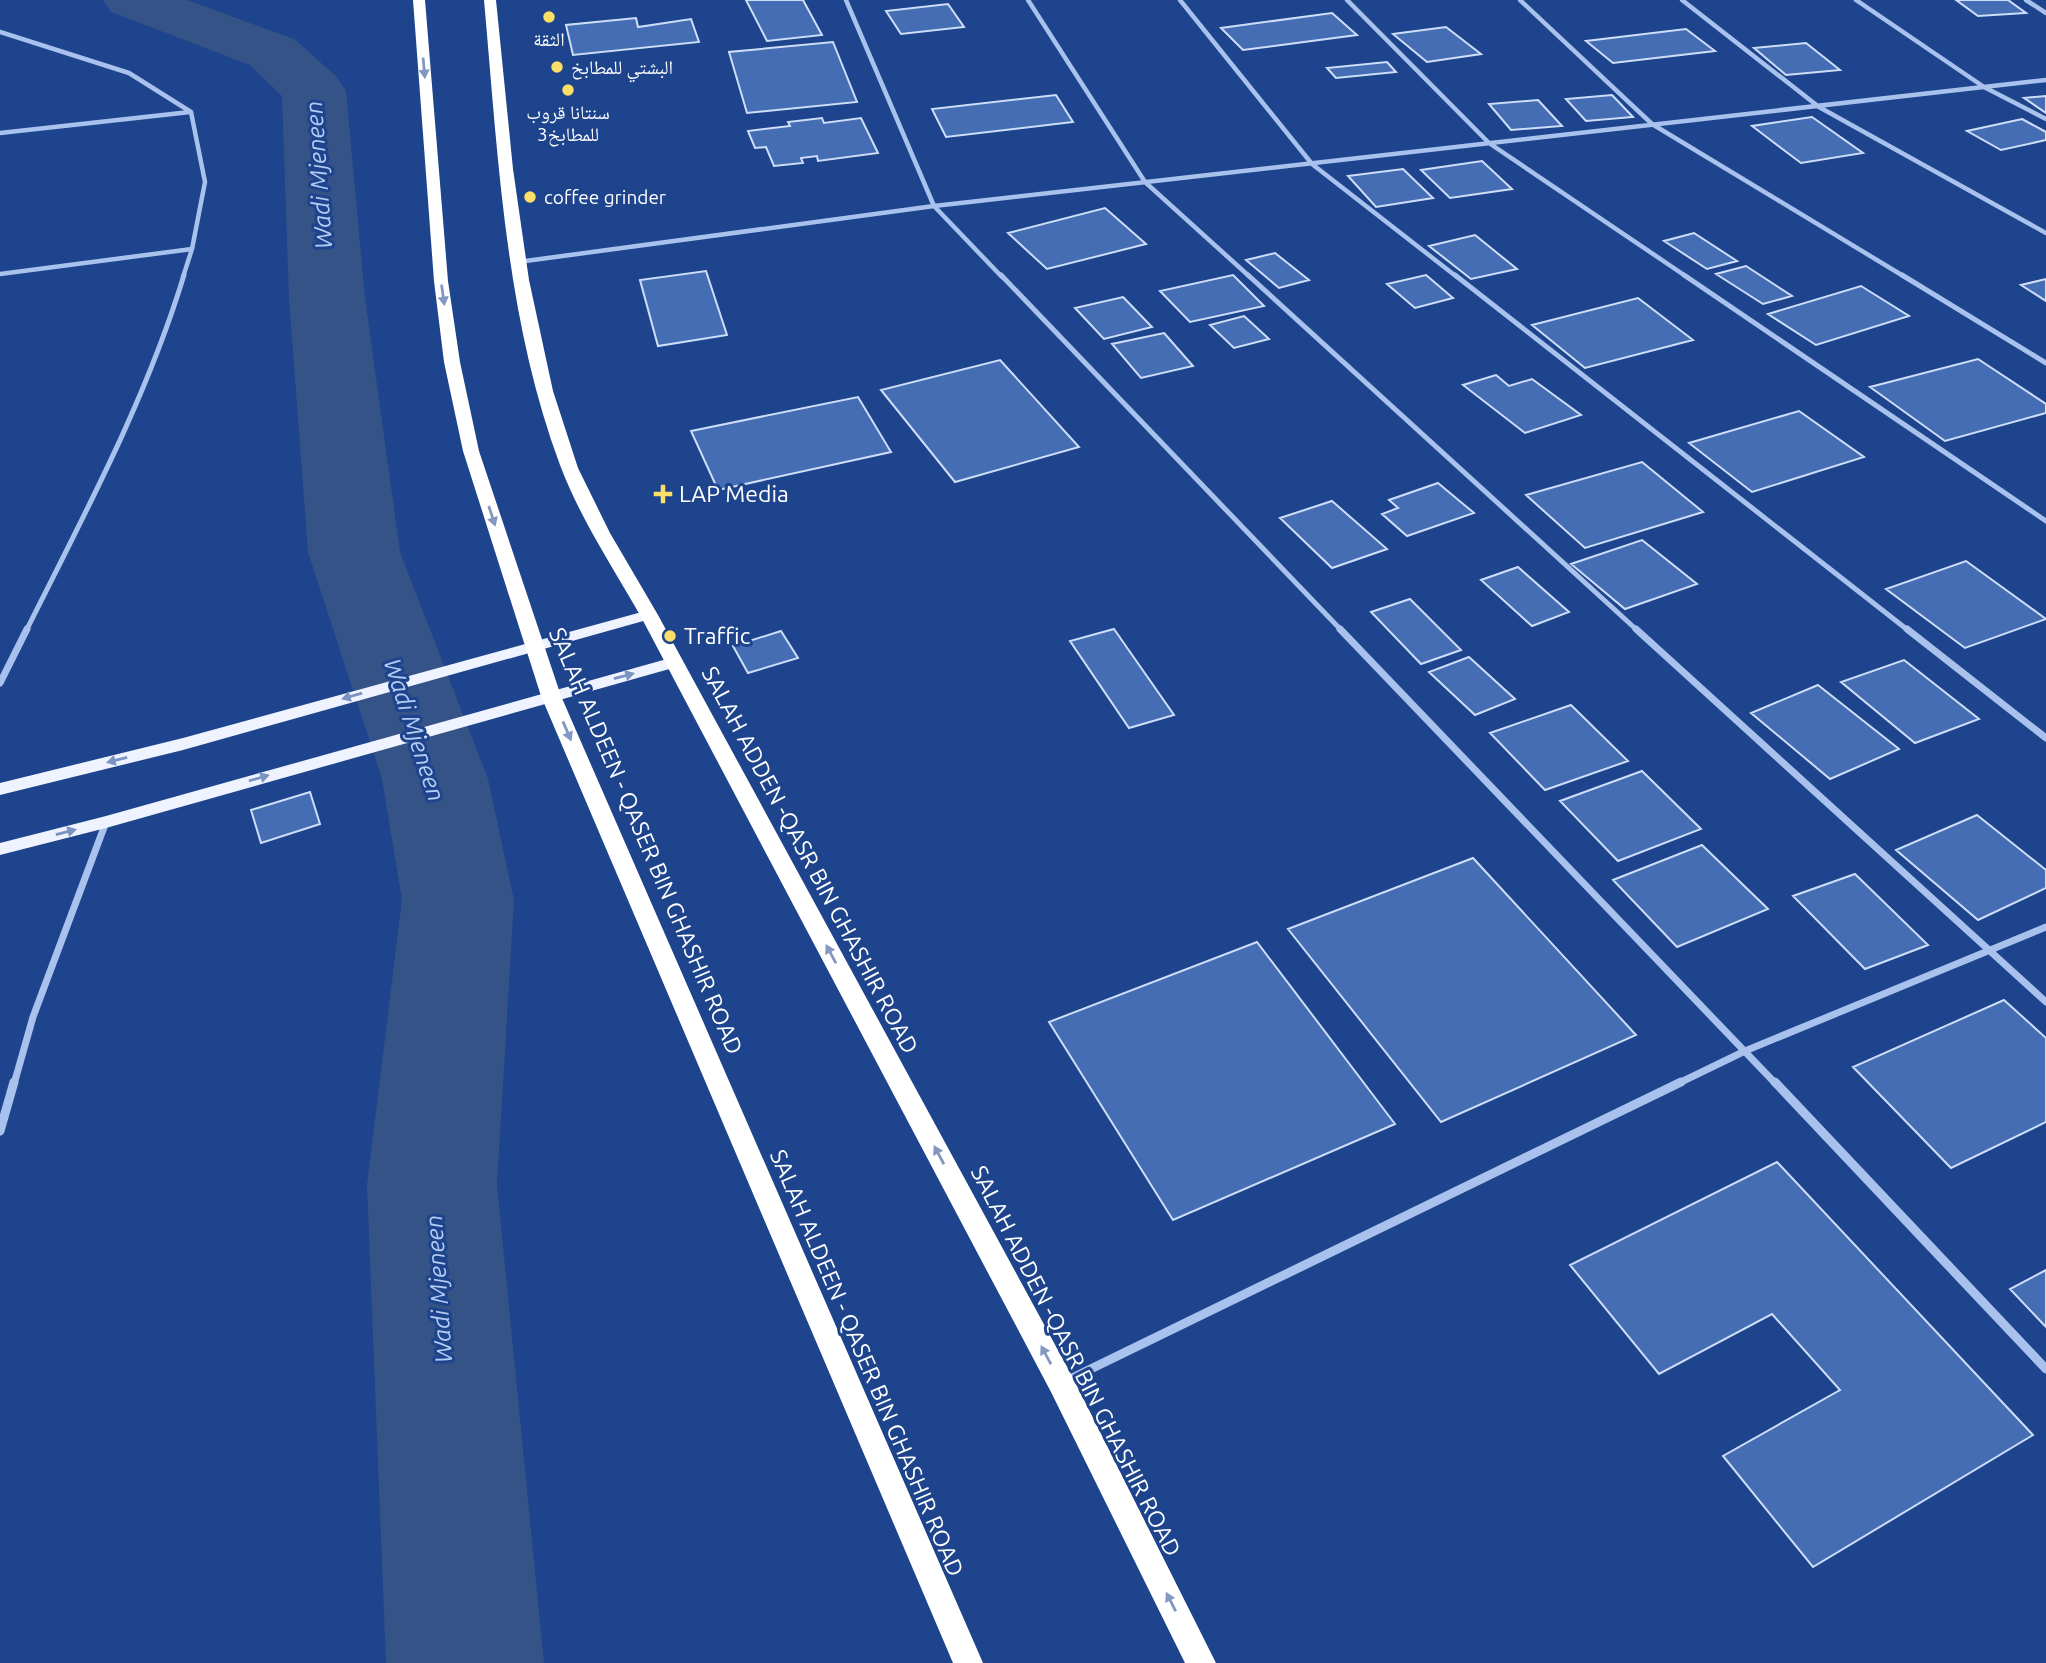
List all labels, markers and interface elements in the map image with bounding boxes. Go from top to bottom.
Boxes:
marker: الثقة [541,9,557,25]
place label: الثقة [533,28,565,50]
place label: البشتي للمطابخ [571,56,673,83]
one-way arrow [419,57,430,79]
marker: البشتي للمطابخ [549,59,565,75]
marker: سنتانا قروب 3للمطابخ [560,82,576,98]
water label: Wadi Mjeneen [300,100,337,250]
place label: سنتانا قروب 3للمطابخ [526,101,610,147]
place label: coffee grinder [544,186,666,208]
marker: coffee grinder [522,189,538,205]
one-way arrow [438,284,449,306]
place label: LAP Media [679,481,789,506]
marker: LAP Media [653,484,673,504]
one-way arrow [487,506,498,527]
place label: Traffic [684,623,751,648]
street label: SALAH ALDEEN - QASER BIN GHASHIR ROAD [545,624,748,1058]
marker: Traffic [662,628,678,644]
water label: Wadi Mjeneen [379,655,450,805]
street label: SALAH ADDEN -QASR BIN GHASHIR ROAD [697,662,923,1057]
one-way arrow [613,670,635,681]
one-way arrow [341,692,362,702]
one-way arrow [561,721,573,741]
one-way arrow [106,755,128,766]
one-way arrow [249,772,270,782]
one-way arrow [55,826,77,837]
one-way arrow [825,944,837,964]
one-way arrow [933,1144,945,1164]
street label: SALAH ALDEEN - QASER BIN GHASHIR ROAD [766,1146,969,1580]
street label: SALAH ADDEN -QASR BIN GHASHIR ROAD [967,1162,1186,1560]
water label: Wadi Mjeneen [420,1214,457,1364]
one-way arrow [1041,1345,1052,1365]
one-way arrow [1165,1592,1176,1612]

